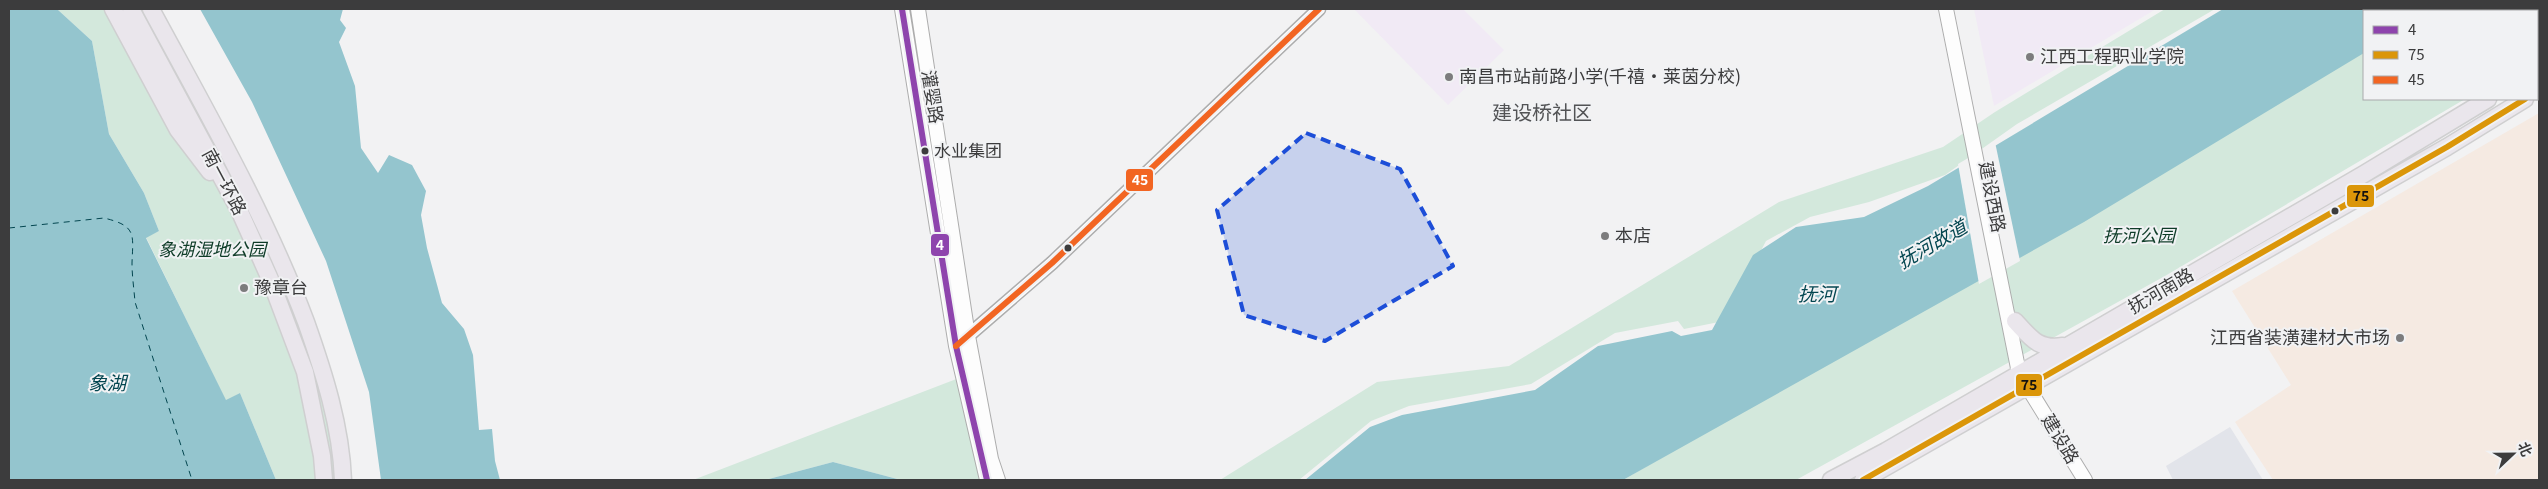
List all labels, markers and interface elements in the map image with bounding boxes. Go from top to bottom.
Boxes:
legend [2363,10,2538,100]
text: 4 [2408,18,2416,39]
place label: 江西工程职业学院 [2040,42,2184,68]
text: 75 [2408,43,2425,64]
marker: 江西工程职业学院 [2024,51,2036,63]
place label: 南昌市站前路小学(千禧·莱茵分校) [1459,62,1741,88]
street label: 灌婴路 [917,68,951,125]
text: 45 [2408,68,2425,89]
marker: 南昌市站前路小学(千禧·莱茵分校) [1443,71,1455,83]
district label: 建设桥社区 [1492,97,1592,126]
place label: 水业集团 [934,137,1002,162]
street label: 南一环路 [197,143,254,219]
marker: 水业集团 [920,146,930,156]
street label: 建设西路 [1974,159,2014,234]
line badge: 45 [1125,168,1154,192]
text: 45 [1132,169,1148,189]
line badge: 75 [2346,184,2375,208]
text: 75 [2353,185,2369,205]
unlabelled marker [2330,206,2340,216]
water label: 抚河故道 [1892,211,1974,273]
place label: 本店 [1615,221,1651,247]
park label: 抚河公园 [2103,221,2178,247]
marker: 本店 [1599,230,1611,242]
line badge: 4 [930,233,950,257]
text: 4 [936,234,944,254]
park label: 象湖湿地公园 [158,235,269,261]
unlabelled marker [1063,243,1073,253]
street label: 抚河南路 [2122,260,2198,319]
place label: 豫章台 [254,273,308,299]
water label: 抚河 [1798,279,1840,306]
marker: 豫章台 [238,282,250,294]
place label: 江西省装潢建材大市场 [2210,323,2390,349]
marker: 江西省装潢建材大市场 [2394,332,2406,344]
water label: 象湖 [88,368,129,395]
line badge: 75 [2015,373,2043,397]
text: 75 [2021,374,2037,394]
street label: 建设路 [2037,408,2087,468]
north arrow [2488,429,2538,479]
text: 北 [2514,439,2538,459]

